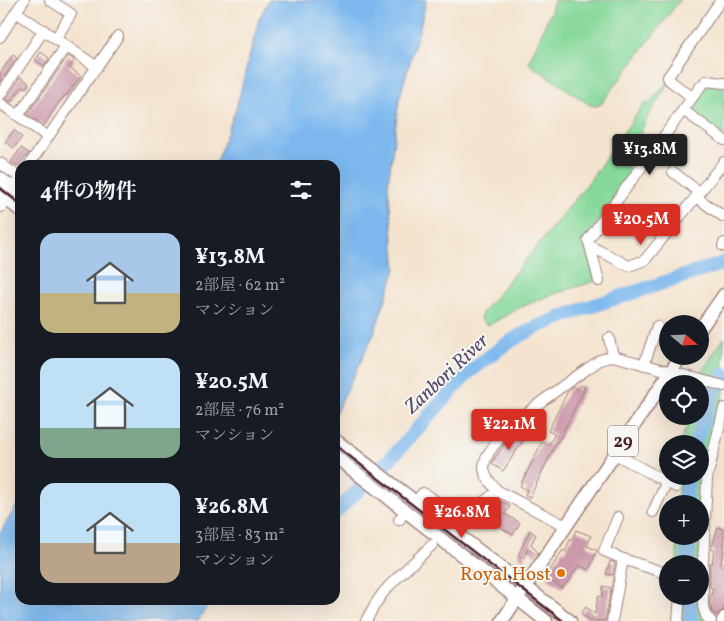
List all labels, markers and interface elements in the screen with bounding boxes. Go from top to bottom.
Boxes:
pin: ¥13.8M [609,134,691,176]
text: ¥13.8M [623,139,677,161]
icon: filters [287,176,315,204]
text: 4件の物件 [40,178,137,207]
pin: ¥20.5M [600,204,682,246]
text: ¥20.5M [613,209,669,231]
text: ¥13.8M [195,243,265,272]
icon: home [80,253,140,313]
text: 2部屋 · 62 m² [195,275,285,297]
text: マンション [195,300,274,322]
north arrow [659,315,709,365]
map controls [659,315,709,605]
water label: Zanbori River [398,328,496,422]
text: ¥20.5M [195,368,268,397]
button: locate [659,375,709,425]
icon: home [80,378,140,438]
text: 2部屋 · 76 m² [195,400,284,422]
pin: ¥22.1M [468,408,550,451]
text: ¥22.1M [482,414,536,436]
text: マンション [195,425,274,447]
road number: 29 [608,426,638,456]
button: layers [659,435,709,485]
text: ¥26.8M [195,493,268,522]
button: + [659,495,709,545]
pin: ¥26.8M [421,496,503,539]
text: ¥26.8M [434,502,490,524]
icon: home [80,503,140,563]
text: 3部屋 · 83 m² [195,525,284,547]
text: マンション [195,550,274,572]
button: − [659,555,709,605]
place label: Royal Host [460,562,551,588]
marker: Royal Host [555,567,567,579]

